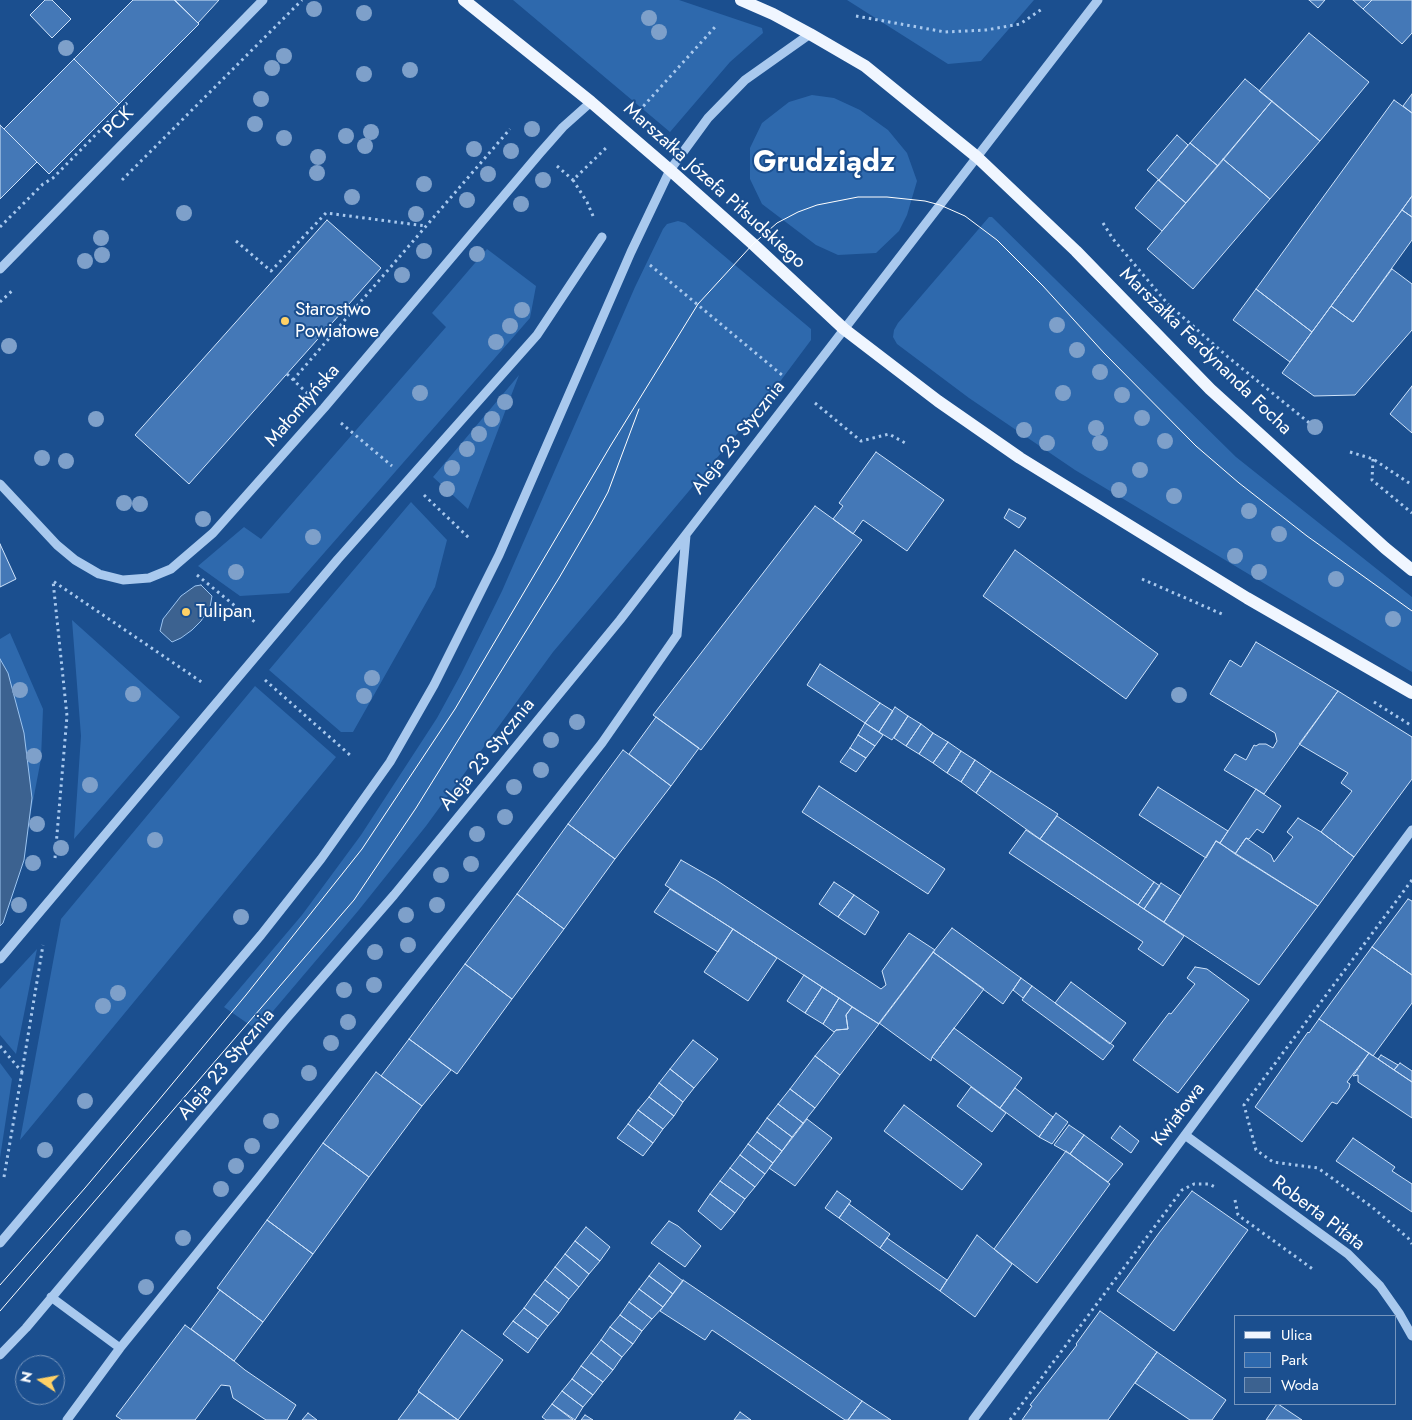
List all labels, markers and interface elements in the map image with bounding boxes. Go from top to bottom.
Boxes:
street label: Marszałka Józefa Piłsudskiego [618,98,810,274]
street label: PCK [99,103,139,143]
district label: Grudziądz [753,147,895,181]
street label: Marszałka Ferdynanda Focha [1114,264,1296,440]
place label: Starostwo Powiatowe [295,299,379,343]
marker: Starostwo Powiatowe [279,315,291,327]
street label: Małomłyńska [261,360,345,452]
street label: Aleja 23 Stycznia [688,377,790,499]
place label: Tulipan [196,601,253,623]
marker: Tulipan [180,606,192,618]
street label: Aleja 23 Stycznia [436,694,540,816]
street label: Aleja 23 Stycznia [174,1005,280,1125]
street label: Kwiatowa [1148,1079,1210,1151]
street label: Roberta Piłata [1267,1172,1369,1256]
legend [1234,1315,1397,1405]
text: Ulica [1281,1324,1312,1346]
text: Park [1281,1349,1308,1371]
north arrow [15,1355,65,1405]
text: N [15,1370,37,1385]
text: Woda [1281,1374,1319,1396]

